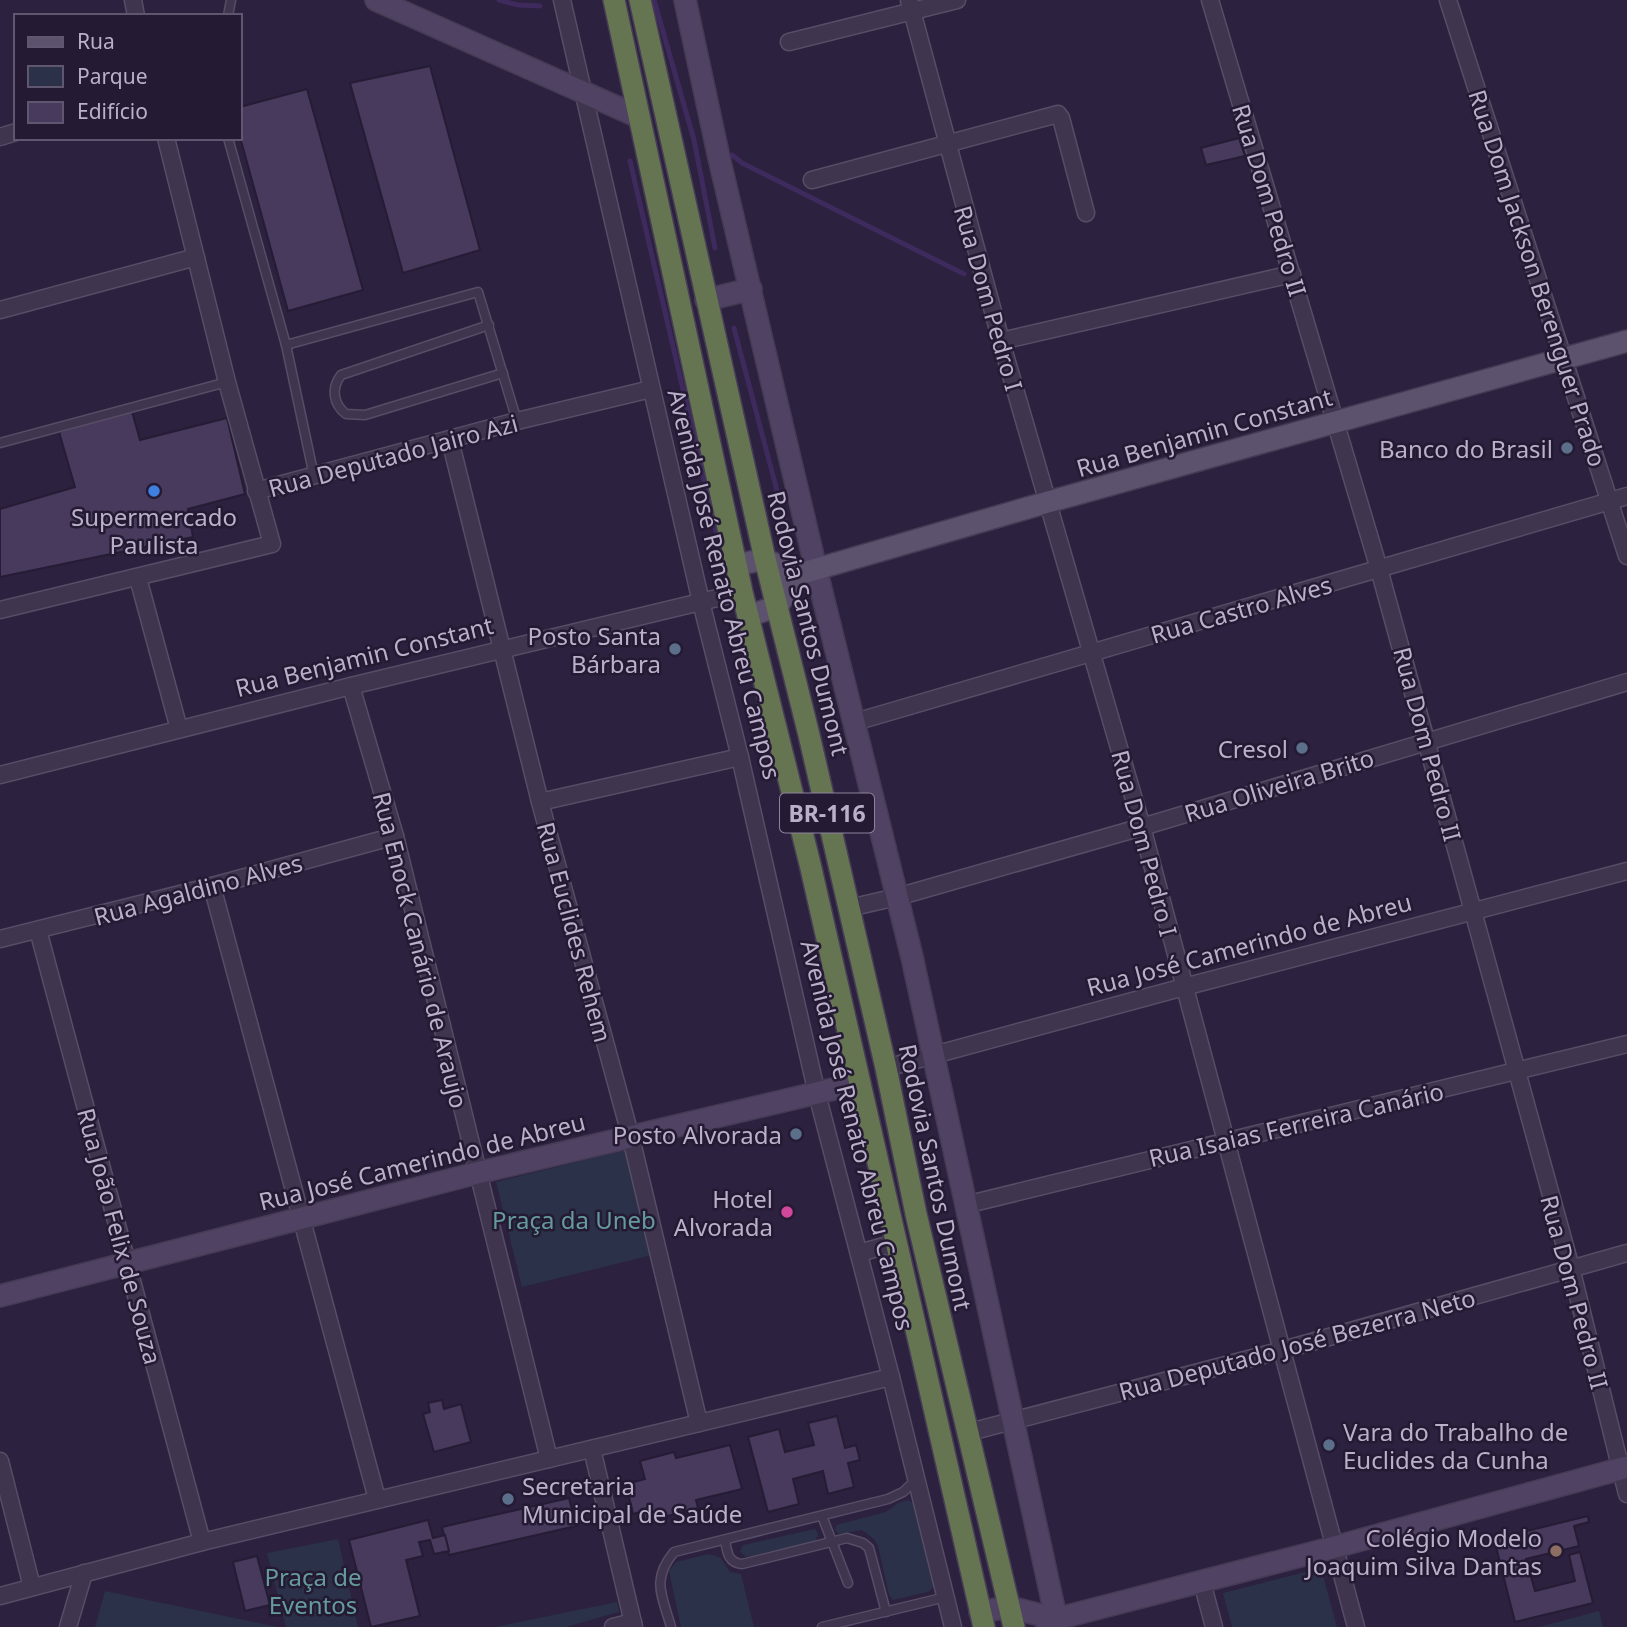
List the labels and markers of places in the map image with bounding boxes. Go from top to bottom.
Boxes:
place label: Banco do Brasil [1379,432,1553,465]
marker: Banco do Brasil [1559,440,1575,456]
marker: Supermercado Paulista [146,483,162,499]
place label: Supermercado Paulista [71,500,237,561]
place label: Posto Santa Bárbara [527,619,661,680]
marker: Posto Santa Bárbara [667,641,683,657]
place label: Cresol [1218,732,1288,765]
marker: Cresol [1294,740,1310,756]
place label: Posto Alvorada [613,1118,782,1151]
marker: Posto Alvorada [788,1126,804,1142]
place label: Hotel Alvorada [674,1182,773,1243]
marker: Hotel Alvorada [779,1204,795,1220]
place label: Vara do Trabalho de Euclides da Cunha [1343,1415,1568,1476]
marker: Vara do Trabalho de Euclides da Cunha [1321,1437,1337,1453]
place label: Secretaria Municipal de Saúde [522,1469,742,1530]
marker: Secretaria Municipal de Saúde [500,1491,516,1507]
place label: Colégio Modelo Joaquim Silva Dantas [1304,1521,1542,1582]
marker: Colégio Modelo Joaquim Silva Dantas [1548,1543,1564,1559]

